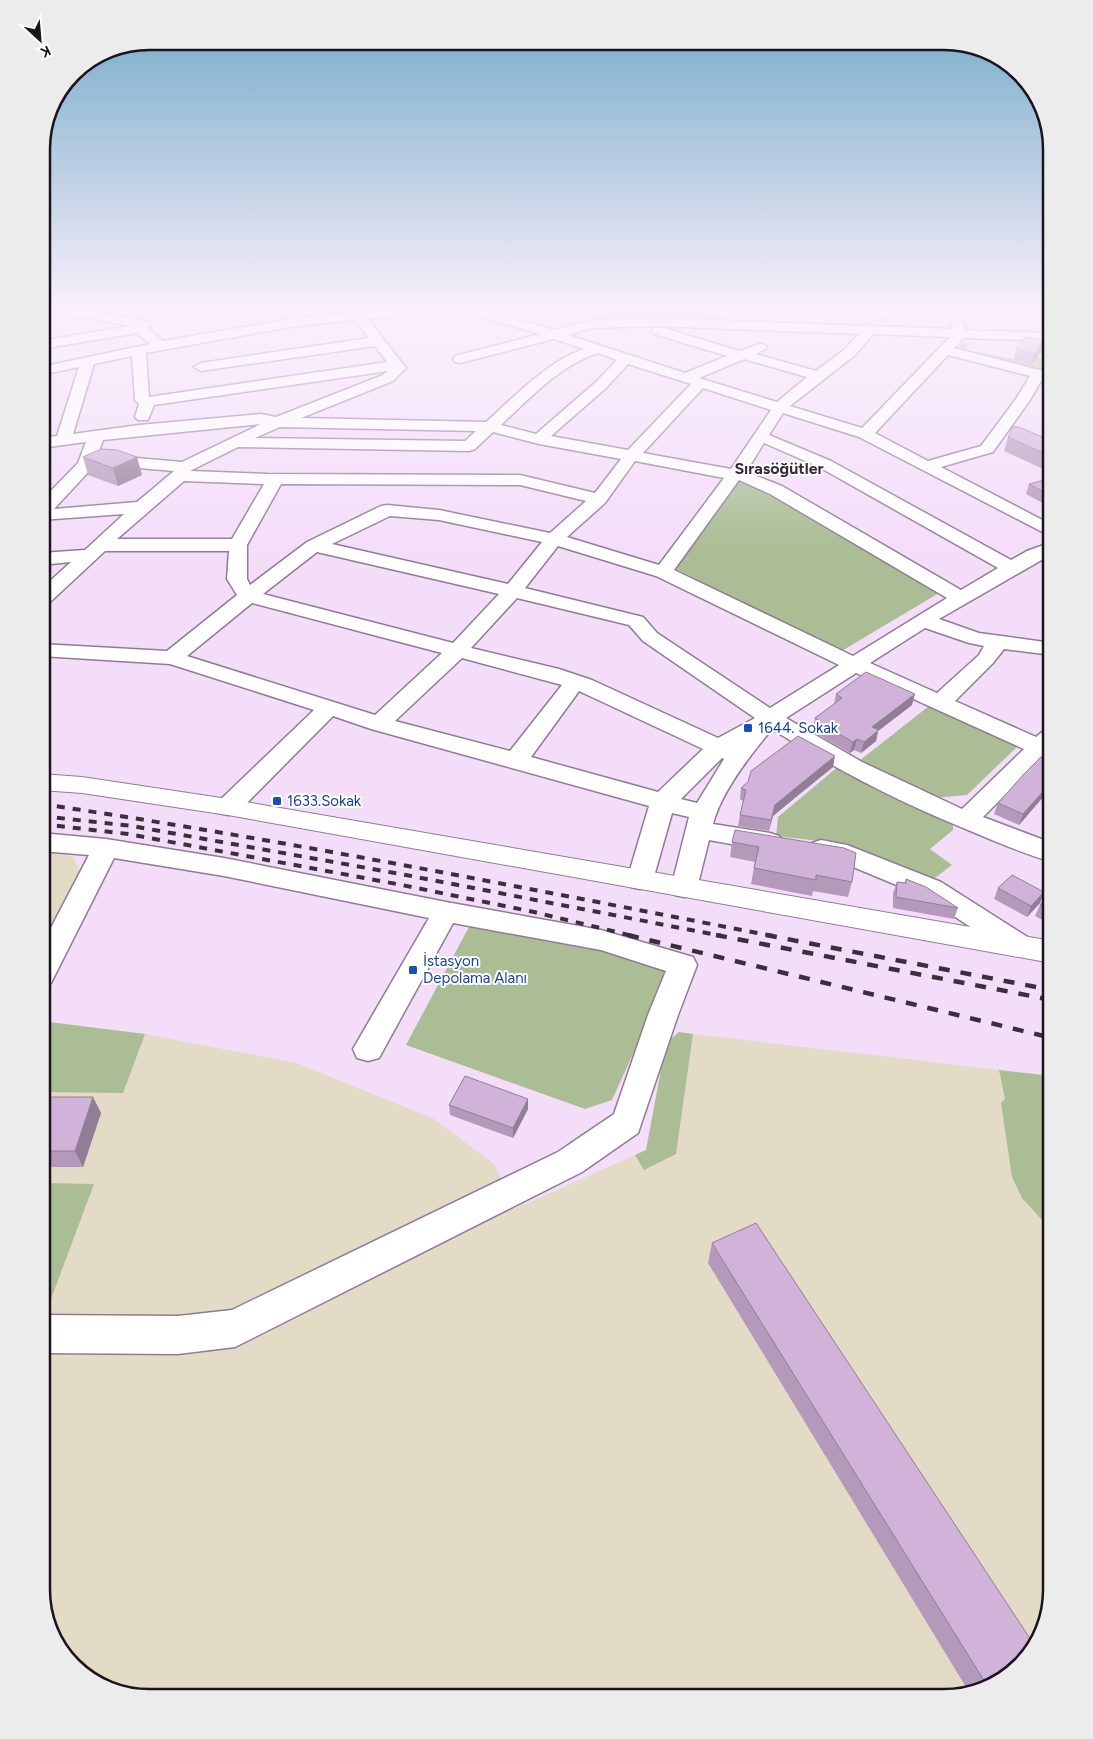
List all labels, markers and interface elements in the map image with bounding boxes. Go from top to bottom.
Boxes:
north arrow [15,15,65,65]
text: K [37,42,53,61]
district label: Sırasöğütler [734,459,824,478]
place label: 1644. Sokak [758,719,839,737]
marker: 1644. Sokak [742,722,754,734]
place label: 1633.Sokak [287,792,362,810]
marker: 1633.Sokak [271,795,283,807]
place label: İstasyon Depolama Alanı [423,952,527,987]
marker: İstasyon Depolama Alanı [407,964,419,976]

